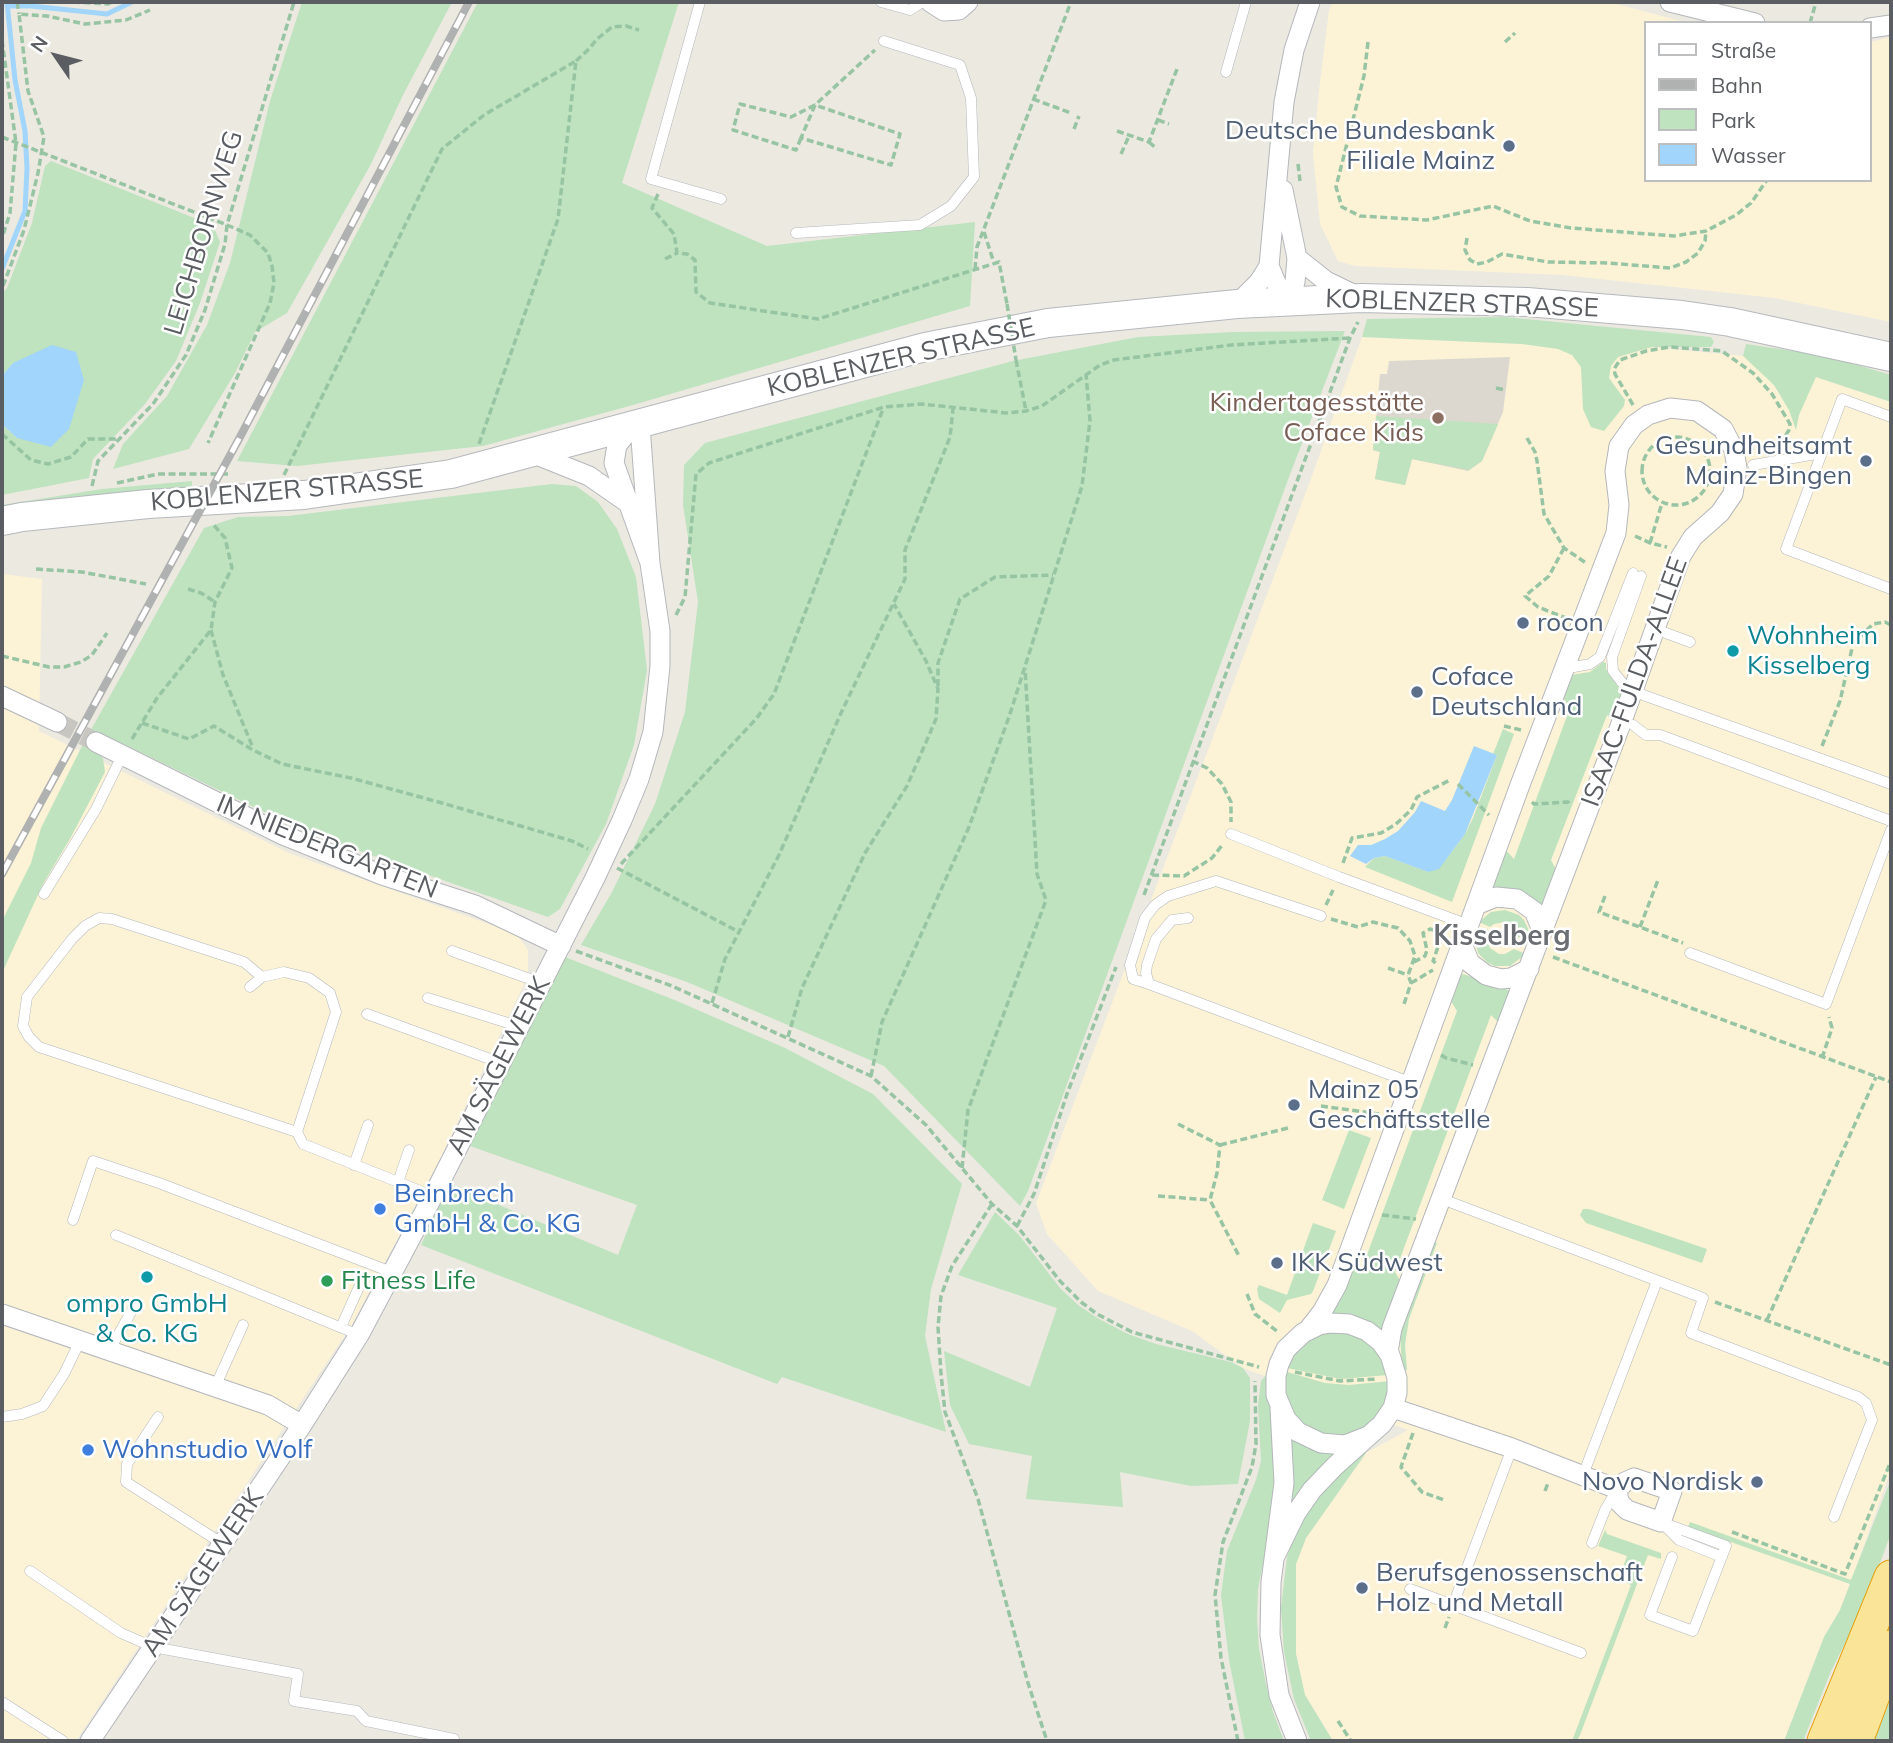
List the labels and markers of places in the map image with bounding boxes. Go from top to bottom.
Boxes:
place label: Deutsche Bundesbank Filiale Mainz [1225,115,1495,176]
marker: Deutsche Bundesbank Filiale Mainz [1501,138,1517,154]
place label: Kindertagesstätte Coface Kids [1209,387,1424,448]
marker: Kindertagesstätte Coface Kids [1430,410,1446,426]
place label: Gesundheitsamt Mainz-Bingen [1655,430,1852,492]
marker: Gesundheitsamt Mainz-Bingen [1858,453,1874,469]
place label: rocon [1537,607,1604,639]
marker: rocon [1515,615,1531,631]
place label: Wohnheim Kisselberg [1747,620,1878,682]
marker: Wohnheim Kisselberg [1725,643,1741,659]
place label: Coface Deutschland [1431,661,1582,722]
marker: Coface Deutschland [1409,684,1425,700]
place label: Mainz 05 Geschäftsstelle [1308,1074,1490,1136]
marker: Mainz 05 Geschäftsstelle [1286,1097,1302,1113]
place label: Beinbrech GmbH & Co. KG [394,1178,581,1240]
marker: Beinbrech GmbH & Co. KG [372,1201,388,1217]
place label: IKK Südwest [1291,1247,1443,1279]
marker: IKK Südwest [1269,1255,1285,1271]
place label: Fitness Life [341,1265,476,1297]
marker: ompro GmbH & Co. KG [139,1269,155,1285]
marker: Fitness Life [319,1273,335,1289]
place label: ompro GmbH & Co. KG [66,1288,228,1350]
place label: Wohnstudio Wolf [102,1434,312,1466]
marker: Wohnstudio Wolf [80,1442,96,1458]
place label: Novo Nordisk [1582,1466,1743,1498]
marker: Novo Nordisk [1749,1474,1765,1490]
place label: Berufsgenossenschaft Holz und Metall [1376,1557,1643,1618]
marker: Berufsgenossenschaft Holz und Metall [1354,1580,1370,1596]

